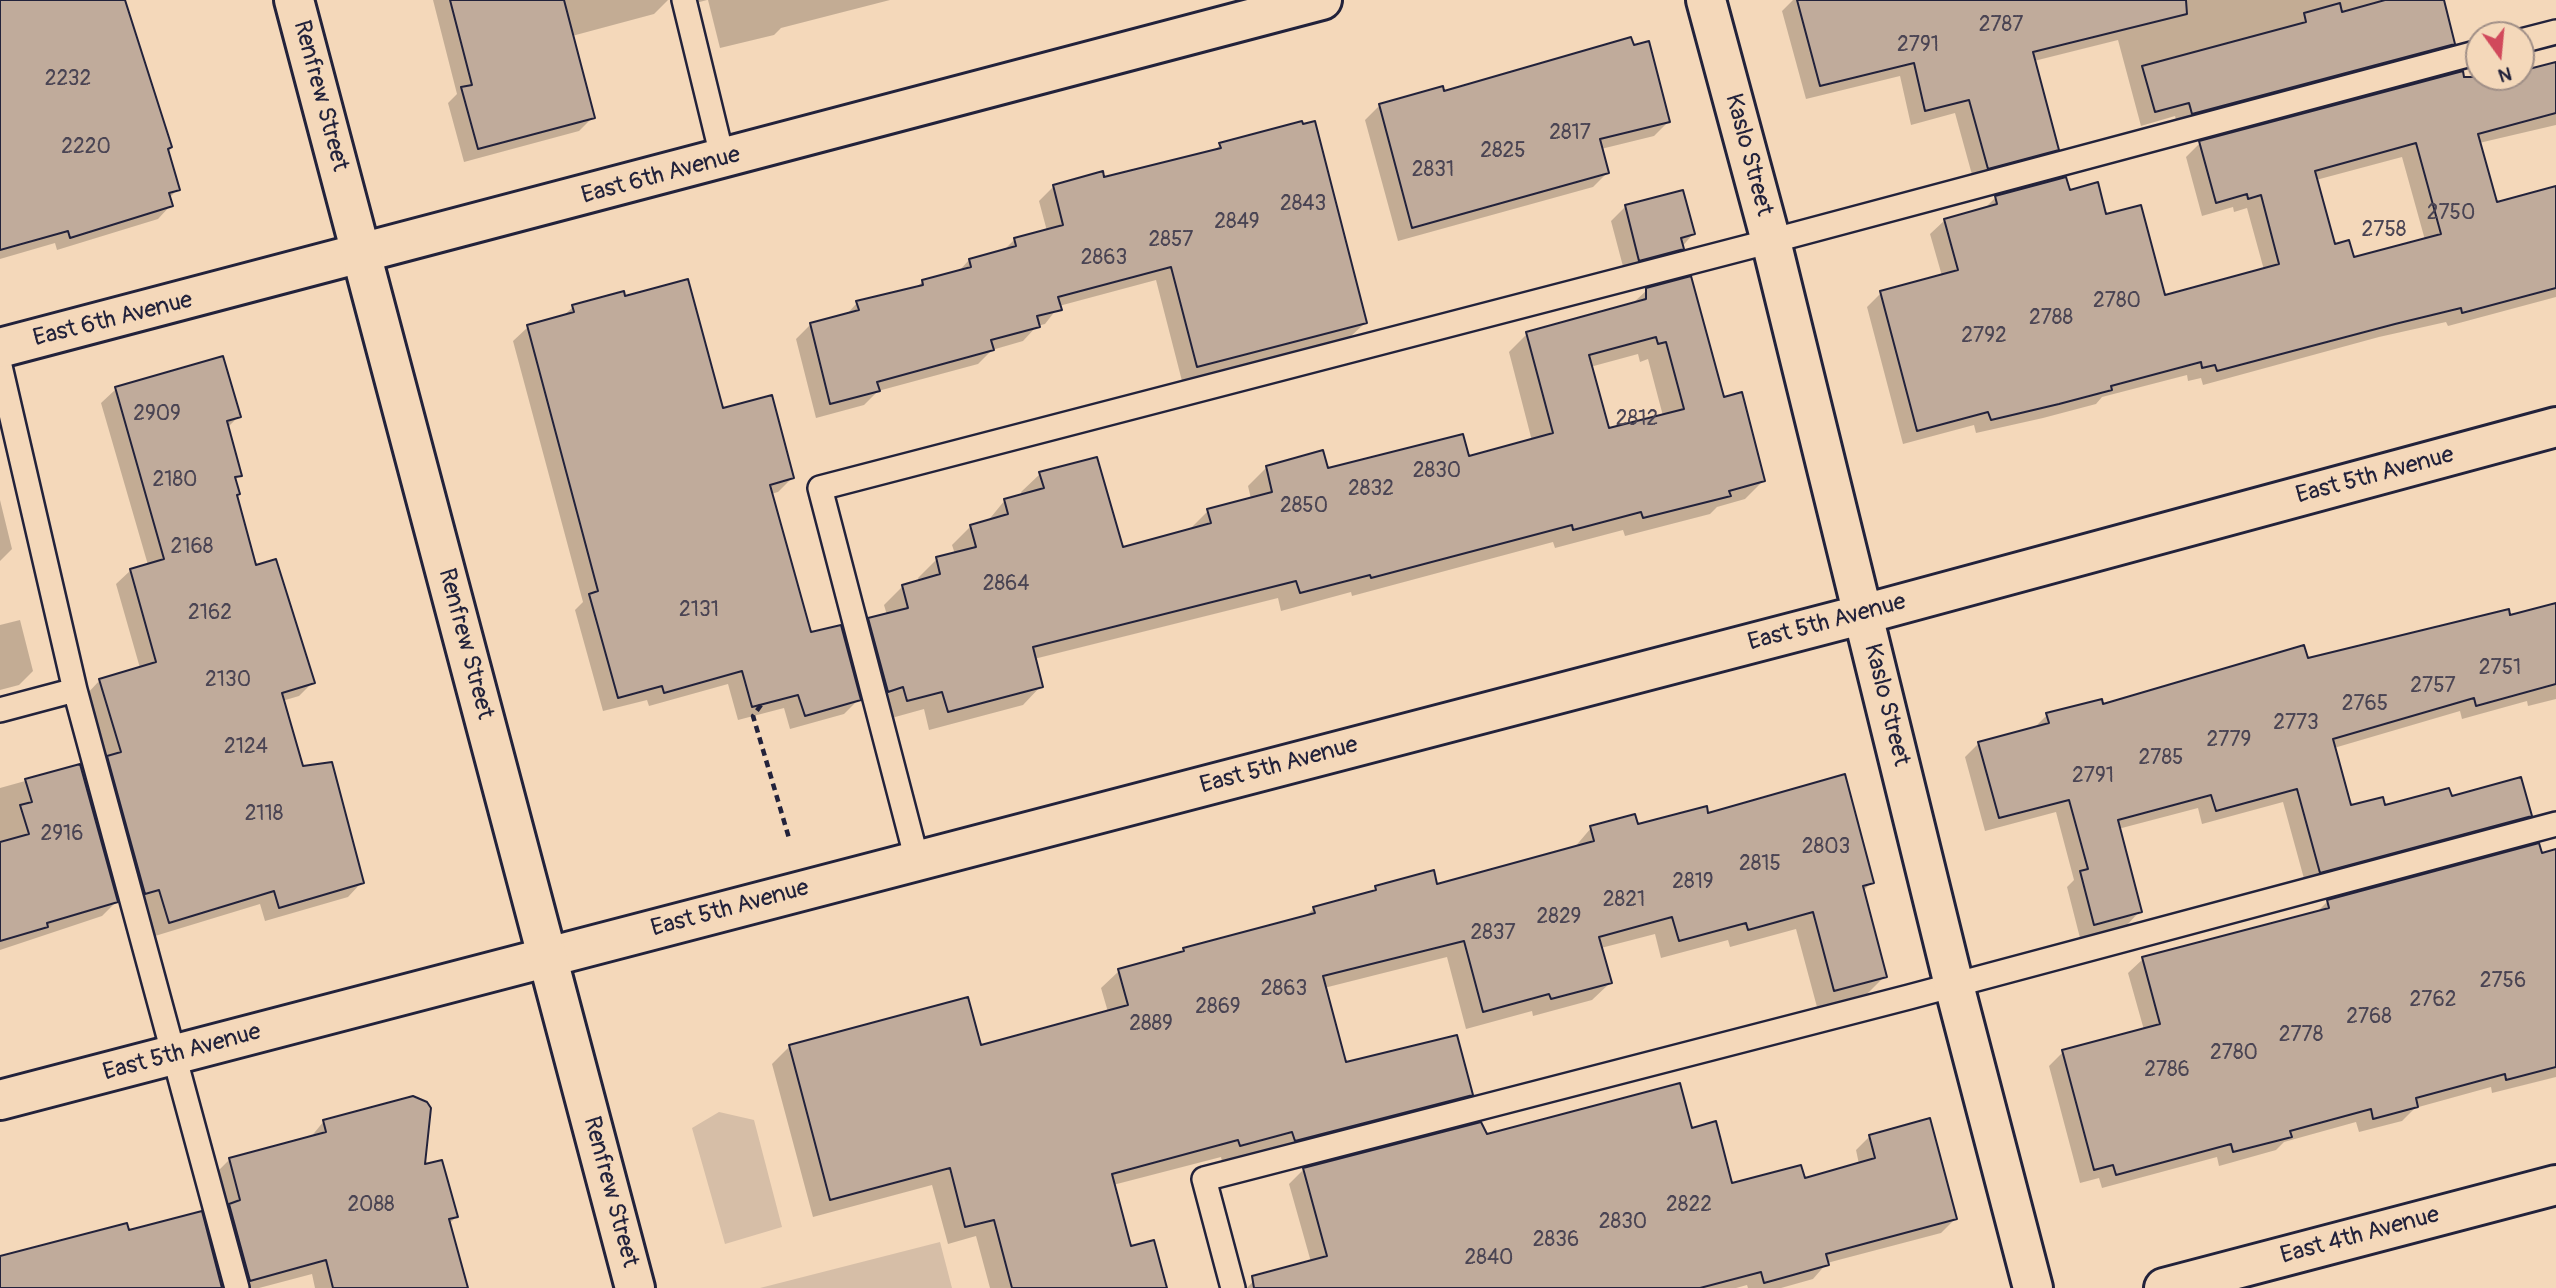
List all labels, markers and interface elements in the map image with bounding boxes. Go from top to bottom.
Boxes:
house number: 2787 [1979,13,2023,39]
street label: Renfrew Street [286,17,354,175]
north arrow [2465,21,2535,91]
house number: 2791 [1897,33,1939,59]
text: N [2496,61,2514,88]
house number: 2232 [45,67,91,93]
street label: Kaslo Street [1718,91,1778,219]
house number: 2817 [1549,121,1591,147]
house number: 2220 [61,135,111,161]
house number: 2825 [1480,139,1526,165]
street label: East 6th Avenue [578,141,744,211]
house number: 2831 [1412,158,1454,184]
house number: 2843 [1280,192,1326,218]
house number: 2750 [2427,201,2475,227]
house number: 2849 [1214,210,1260,236]
house number: 2758 [2362,218,2406,244]
house number: 2857 [1149,228,1193,254]
house number: 2863 [1081,246,1127,272]
street label: East 6th Avenue [30,286,196,354]
house number: 2780 [2093,289,2141,315]
house number: 2788 [2029,306,2073,332]
house number: 2792 [1961,324,2007,350]
house number: 2909 [133,402,181,428]
house number: 2812 [1616,407,1658,433]
street label: East 5th Avenue [2293,441,2457,511]
house number: 2830 [1413,459,1461,485]
house number: 2180 [153,468,197,494]
house number: 2832 [1348,477,1394,503]
house number: 2850 [1280,494,1328,520]
house number: 2168 [171,535,213,561]
street label: Renfrew Street [431,565,499,723]
house number: 2864 [983,572,1029,598]
street label: East 5th Avenue [1745,588,1909,658]
house number: 2131 [679,598,719,624]
house number: 2162 [188,601,232,627]
street label: Kaslo Street [1857,641,1915,769]
house number: 2751 [2479,656,2521,682]
house number: 2130 [205,668,251,694]
house number: 2757 [2410,674,2456,700]
house number: 2765 [2342,692,2388,718]
house number: 2773 [2273,711,2319,737]
house number: 2779 [2207,728,2251,754]
street label: East 5th Avenue [1197,731,1361,801]
house number: 2124 [224,735,268,761]
house number: 2785 [2139,746,2183,772]
house number: 2791 [2072,764,2114,790]
house number: 2118 [245,802,283,828]
house number: 2916 [41,822,83,848]
house number: 2803 [1802,835,1850,861]
house number: 2815 [1739,852,1781,878]
house number: 2819 [1672,870,1714,896]
street label: East 5th Avenue [648,874,812,944]
house number: 2821 [1603,888,1645,914]
house number: 2829 [1537,905,1581,931]
house number: 2837 [1470,921,1516,947]
house number: 2756 [2480,969,2526,995]
house number: 2863 [1261,977,1307,1003]
house number: 2762 [2410,988,2456,1014]
house number: 2869 [1195,995,1241,1021]
house number: 2768 [2346,1005,2392,1031]
house number: 2889 [1129,1012,1173,1038]
street label: East 5th Avenue [100,1018,264,1088]
house number: 2778 [2279,1023,2323,1049]
house number: 2780 [2210,1041,2258,1067]
house number: 2786 [2144,1058,2190,1084]
street label: Renfrew Street [576,1113,644,1271]
house number: 2088 [347,1193,395,1219]
house number: 2822 [1666,1193,1712,1219]
street label: East 4th Avenue [2278,1201,2442,1271]
house number: 2830 [1599,1210,1647,1236]
house number: 2836 [1533,1228,1579,1254]
house number: 2840 [1465,1246,1513,1272]

